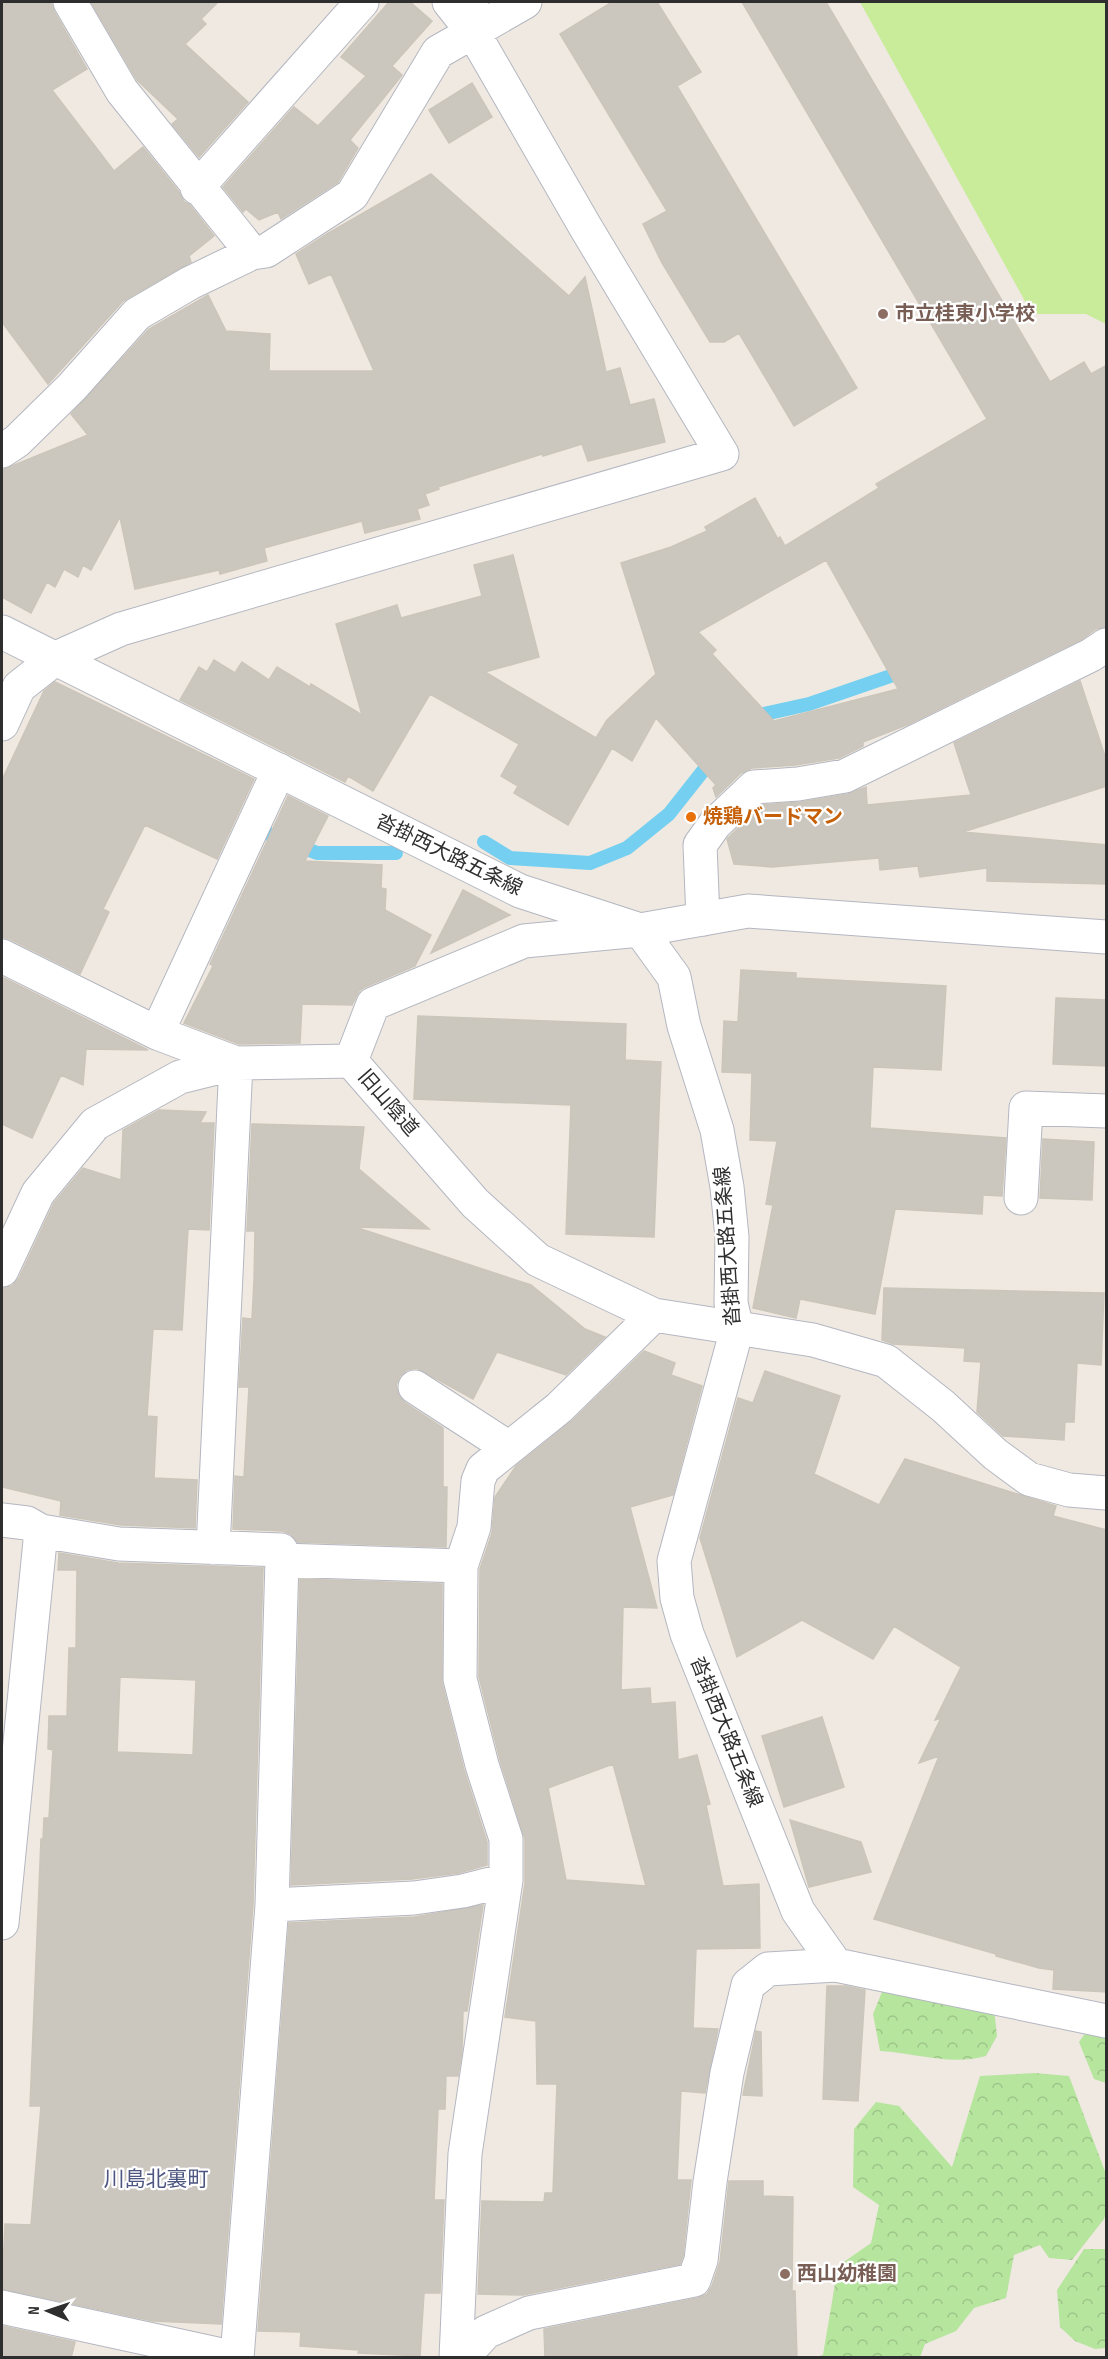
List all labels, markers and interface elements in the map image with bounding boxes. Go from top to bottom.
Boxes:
place label: 市立桂東小学校 [895,302,1035,326]
marker: 市立桂東小学校 [876,307,890,321]
place label: 焼鶏バードマン [703,805,843,829]
street label: 沓掛西大路五条線 [372,809,526,901]
marker: 焼鶏バードマン [684,810,698,824]
street label: 旧山陰道 [353,1065,423,1141]
street label: 沓掛西大路五条線 [710,1165,746,1327]
street label: 沓掛西大路五条線 [685,1653,767,1811]
district label: 川島北裏町 [104,2167,209,2192]
place label: 西山幼稚園 [797,2262,897,2286]
marker: 西山幼稚園 [778,2267,792,2281]
north arrow [18,2281,78,2341]
text: N [25,2306,44,2315]

